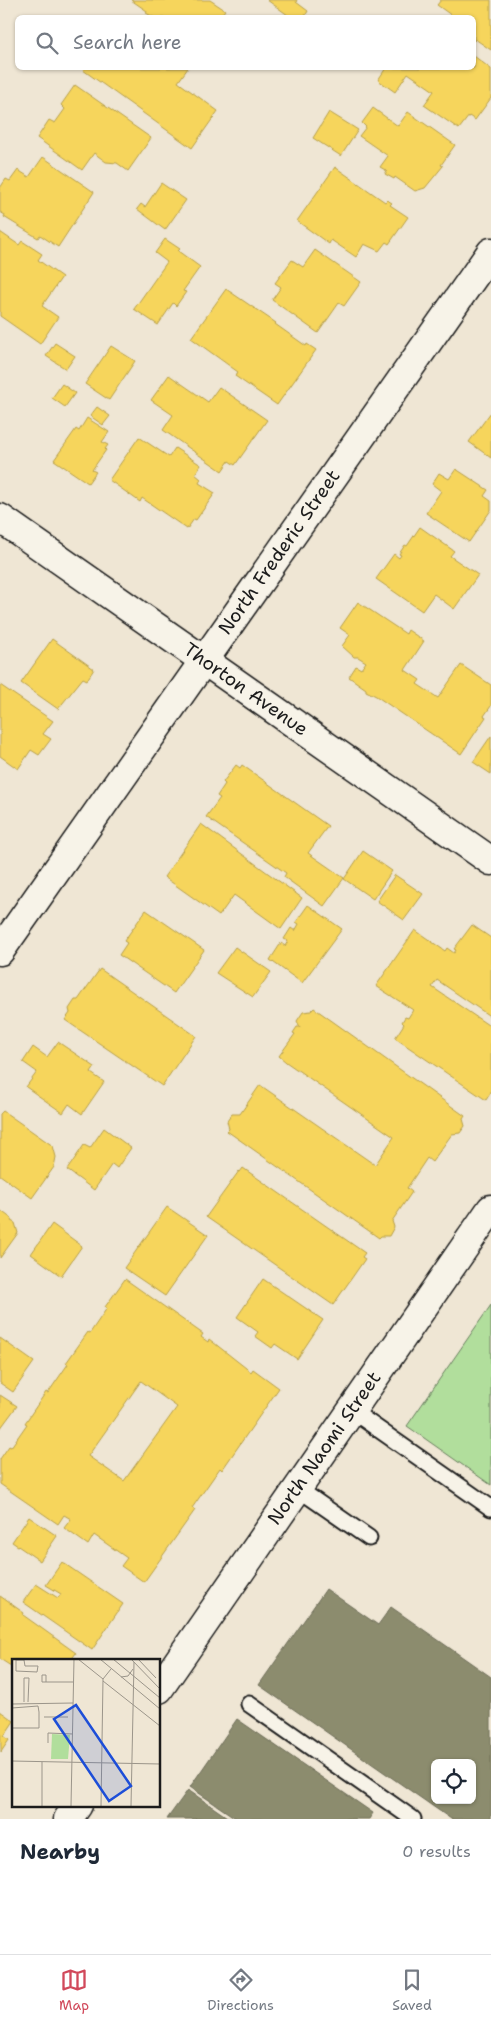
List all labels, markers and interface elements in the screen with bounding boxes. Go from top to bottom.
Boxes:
search box [15,15,476,70]
icon: search [33,29,61,57]
text: Search here [73,30,182,55]
street label: North Frederic Street [213,464,345,640]
street label: Thorton Avenue [179,637,313,741]
street label: North Naomi Street [262,1366,386,1530]
inset map [12,1659,160,1806]
map controls [431,1759,476,1804]
button: locate [431,1759,476,1804]
text: Nearby [20,1838,100,1866]
text: 0 results [402,1841,471,1862]
tab: Map [59,1966,89,2014]
tab: Directions [207,1966,274,2014]
tab: Saved [392,1966,432,2014]

